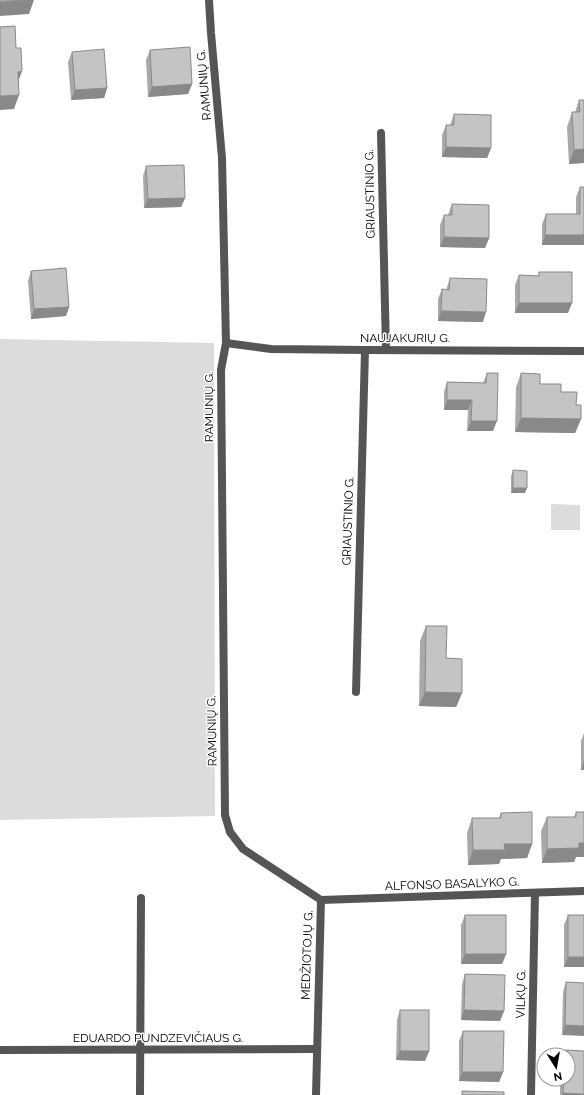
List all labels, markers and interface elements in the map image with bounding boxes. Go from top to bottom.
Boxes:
street label: RAMUNIŲ G. [194,49,214,121]
street label: GRIAUSTINIO G. [362,149,378,239]
street label: NAUJAKURIŲ G. [360,331,450,345]
street label: RAMUNIŲ G. [202,372,216,442]
street label: GRIAUSTINIO G. [339,476,357,566]
street label: RAMUNIŲ G. [204,696,220,766]
street label: ALFONSO BASALYKO G. [385,875,519,893]
street label: MEDŽIOTOJŲ G. [298,910,316,1000]
street label: VILKŲ G. [514,969,528,1019]
street label: EDUARDO PUNDZEVIČIAUS G. [73,1031,243,1045]
north arrow [536,1047,576,1087]
text: N [552,1069,563,1084]

